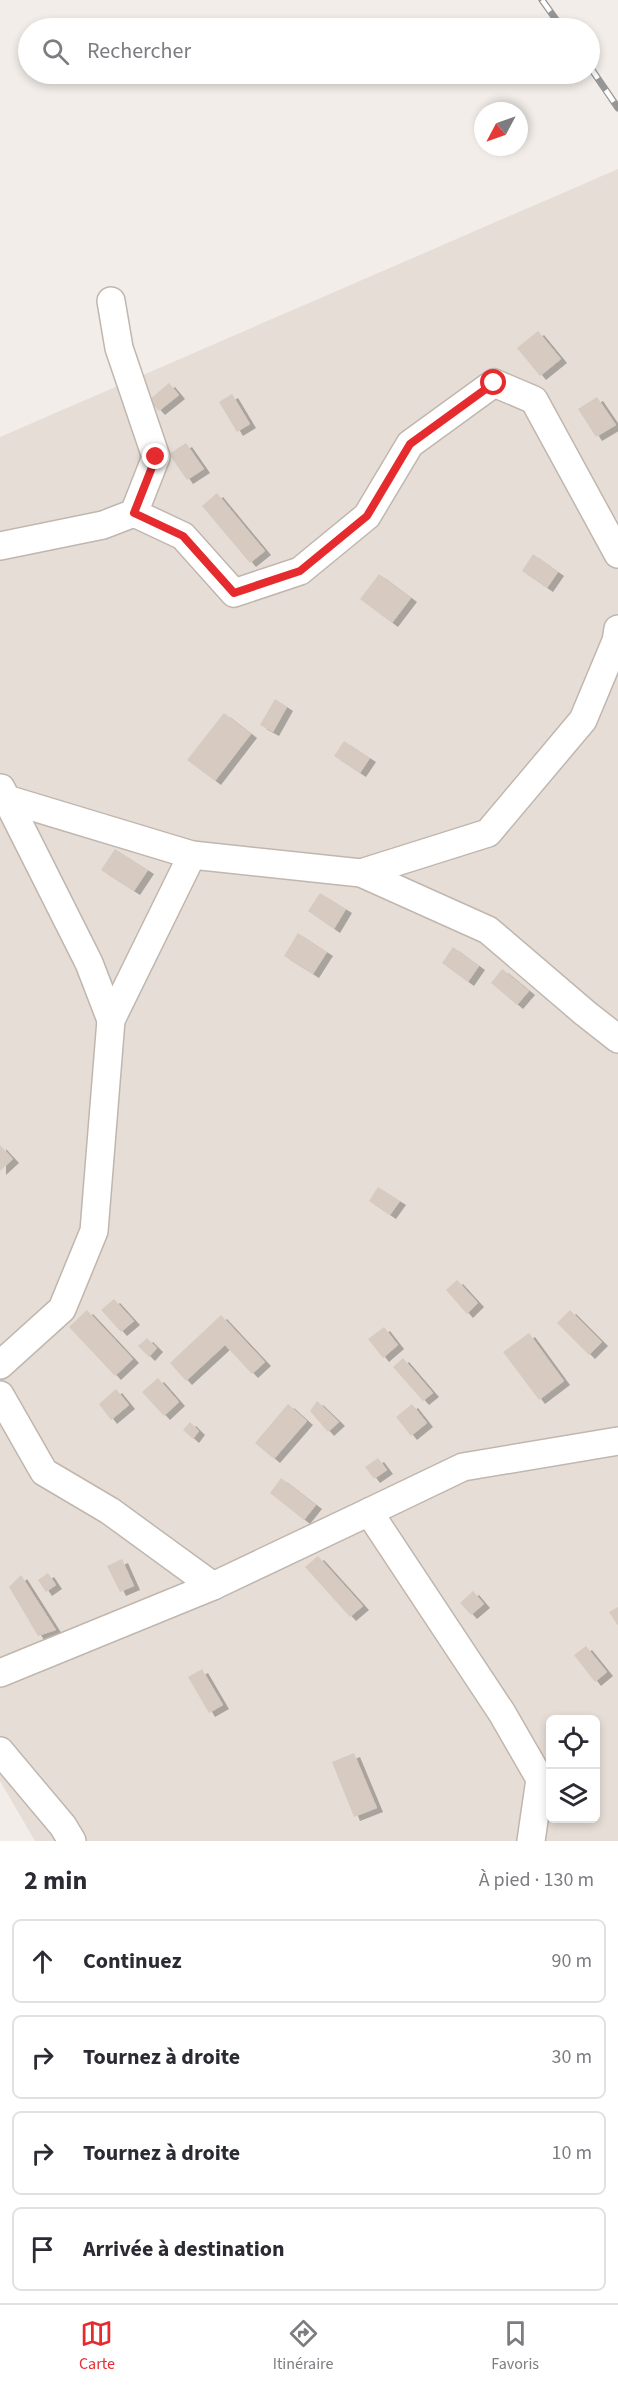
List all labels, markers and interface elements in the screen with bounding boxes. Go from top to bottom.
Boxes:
search box [18,18,600,84]
icon: search [39,35,72,68]
text: Rechercher [87,35,191,67]
north arrow [474,102,528,156]
route start [480,369,506,395]
route end [142,443,168,469]
map controls [546,1715,600,1823]
button: locate [546,1715,600,1769]
button: layers [546,1769,600,1823]
text: 2 min [24,1862,87,1899]
text: À pied · 130 m [479,1866,594,1894]
icon: ahead [26,1945,59,1978]
text: Continuez [83,1945,182,1977]
text: 90 m [552,1947,592,1975]
icon: right [26,2041,59,2074]
text: Tournez à droite [83,2041,240,2073]
text: 30 m [552,2043,592,2071]
icon: right [26,2137,59,2170]
text: Tournez à droite [83,2137,240,2169]
text: 10 m [552,2139,592,2167]
icon: arrive [26,2233,59,2266]
text: Arrivée à destination [83,2233,285,2265]
tab: Carte [79,2317,115,2375]
tab: Itinéraire [273,2317,333,2375]
tab: Favoris [491,2317,539,2375]

